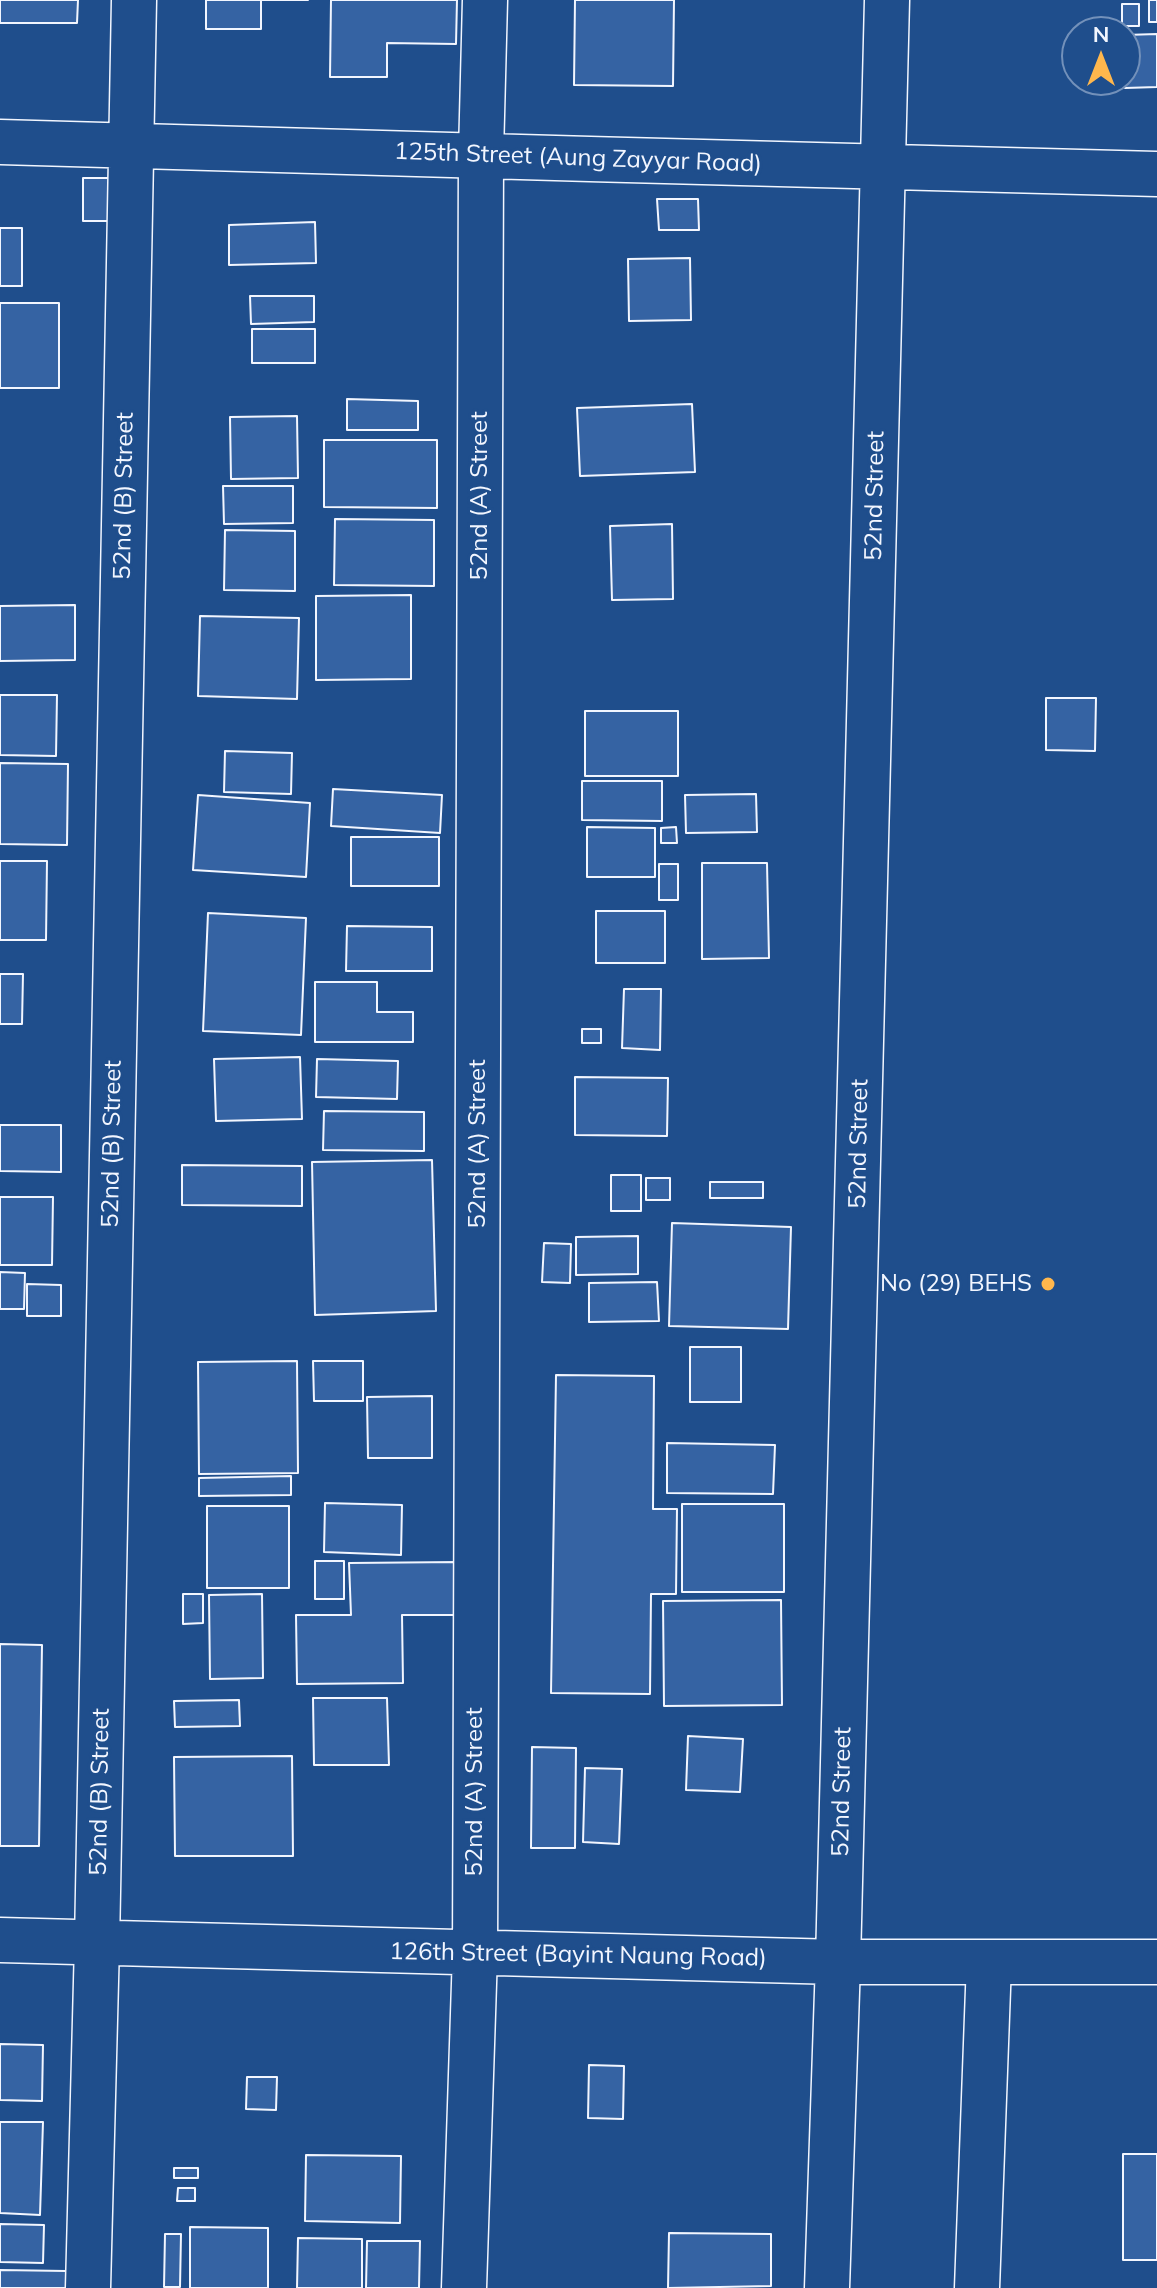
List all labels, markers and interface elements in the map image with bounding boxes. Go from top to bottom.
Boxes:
north arrow [1061,16,1141,96]
text: N [1093,20,1109,48]
street label: 125th Street (Aung Zayyar Road) [394,137,762,179]
street label: 52nd (A) Street [466,411,494,581]
street label: 52nd (B) Street [108,412,140,580]
street label: 52nd Street [859,431,891,561]
street label: 52nd (A) Street [464,1059,492,1229]
street label: 52nd (B) Street [96,1060,128,1228]
street label: 52nd Street [843,1079,875,1209]
place label: No (29) BEHS [880,1270,1032,1298]
marker: No (29) BEHS [1039,1275,1057,1293]
street label: 52nd (A) Street [461,1707,489,1877]
street label: 52nd (B) Street [84,1708,116,1876]
street label: 52nd Street [826,1727,858,1857]
street label: 126th Street (Bayint Naung Road) [389,1937,767,1973]

